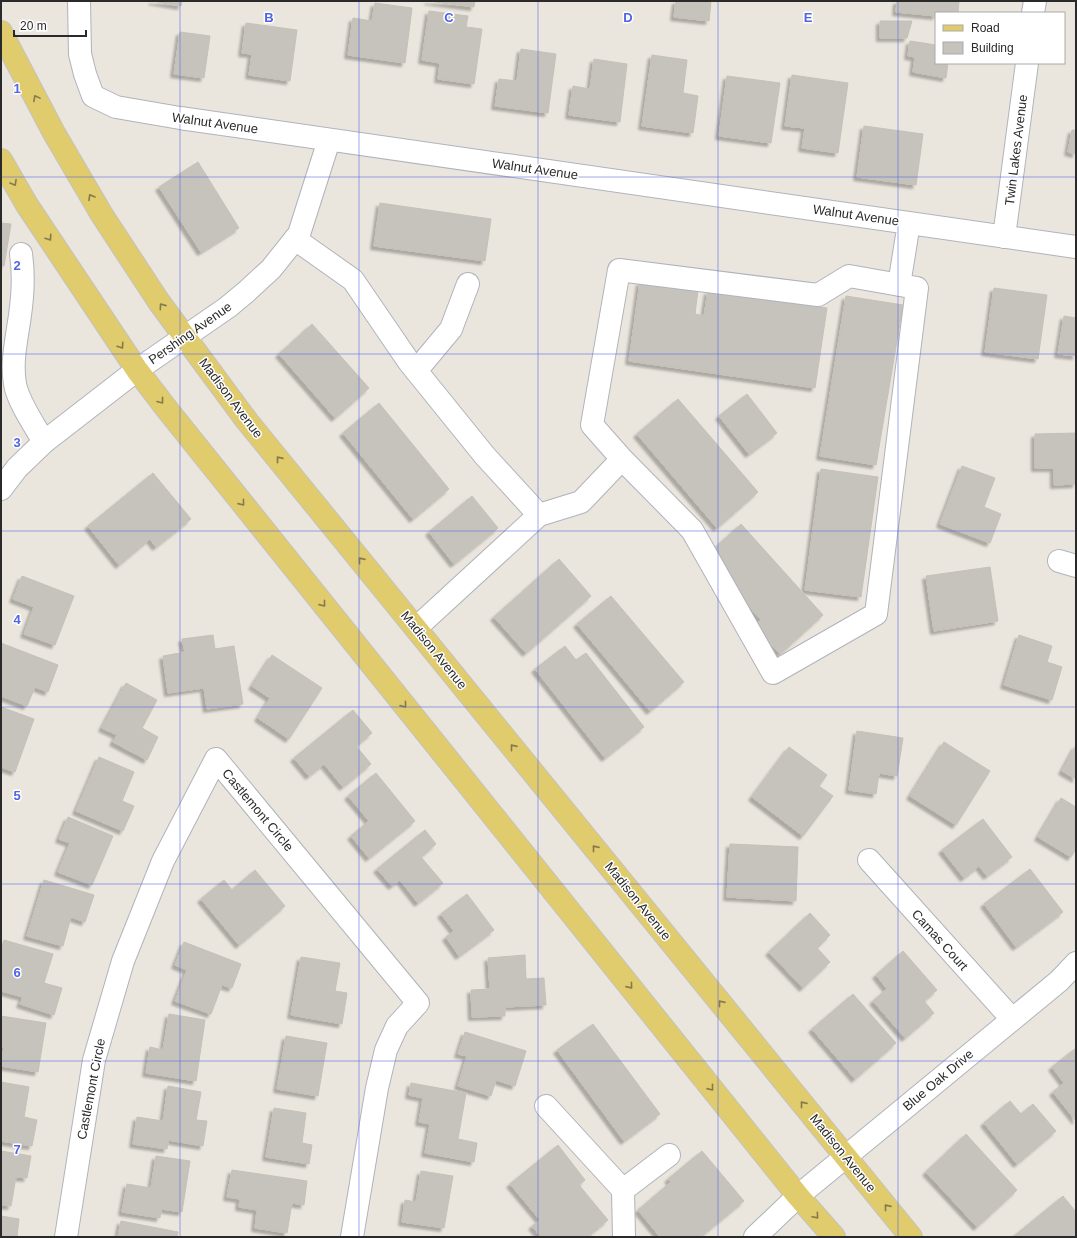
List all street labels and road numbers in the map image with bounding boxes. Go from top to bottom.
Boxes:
street label: Twin Lakes Avenue [1002,94,1030,206]
street label: Walnut Avenue [171,110,259,136]
street label: Walnut Avenue [491,156,579,182]
street label: Walnut Avenue [812,202,900,228]
street label: Pershing Avenue [146,299,234,367]
street label: Madison Avenue [196,355,266,441]
street label: Madison Avenue [398,608,470,692]
street label: Castlemont Circle [219,766,297,854]
street label: Madison Avenue [602,859,674,943]
street label: Camas Court [909,907,971,974]
street label: Castlemont Circle [74,1037,108,1141]
street label: Blue Oak Drive [900,1046,976,1114]
street label: Madison Avenue [807,1111,879,1195]

